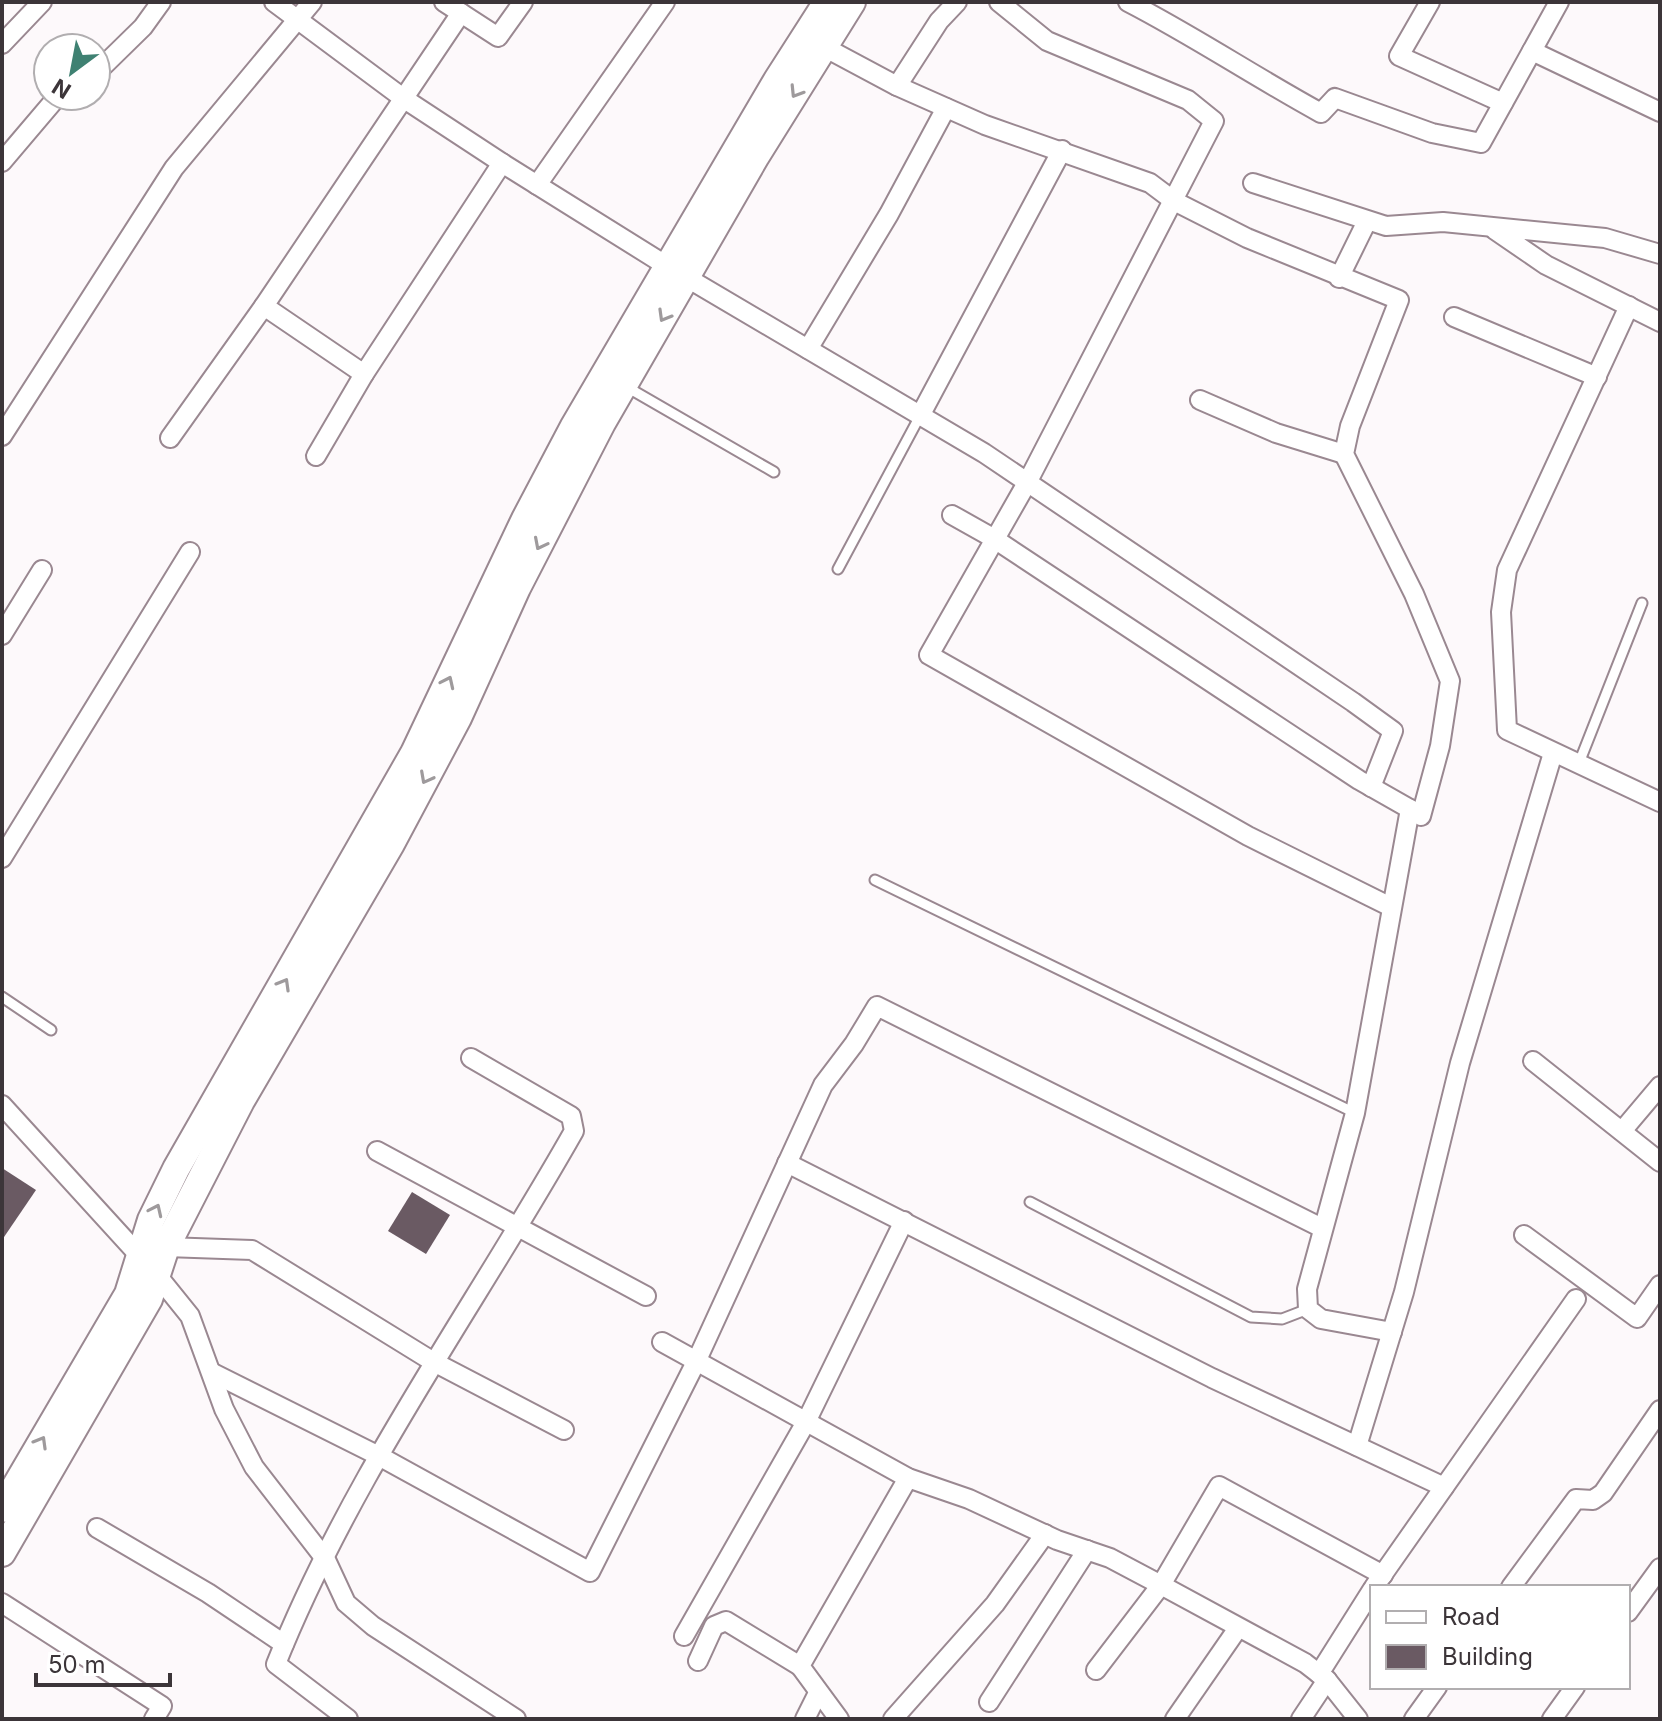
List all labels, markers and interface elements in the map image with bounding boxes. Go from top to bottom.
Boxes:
north arrow [32,32,112,112]
text: N [47,73,75,104]
one-way arrow [790,83,805,98]
one-way arrow [658,307,674,321]
one-way arrow [534,536,549,550]
one-way arrow [438,675,454,690]
one-way arrow [421,769,436,784]
one-way arrow [274,978,290,993]
one-way arrow [146,1204,162,1219]
one-way arrow [31,1436,47,1451]
legend [1370,1585,1630,1689]
text: Road [1442,1602,1500,1631]
scale bar [36,1637,170,1687]
text: Building [1442,1642,1533,1671]
text: 50 m [48,1650,106,1679]

